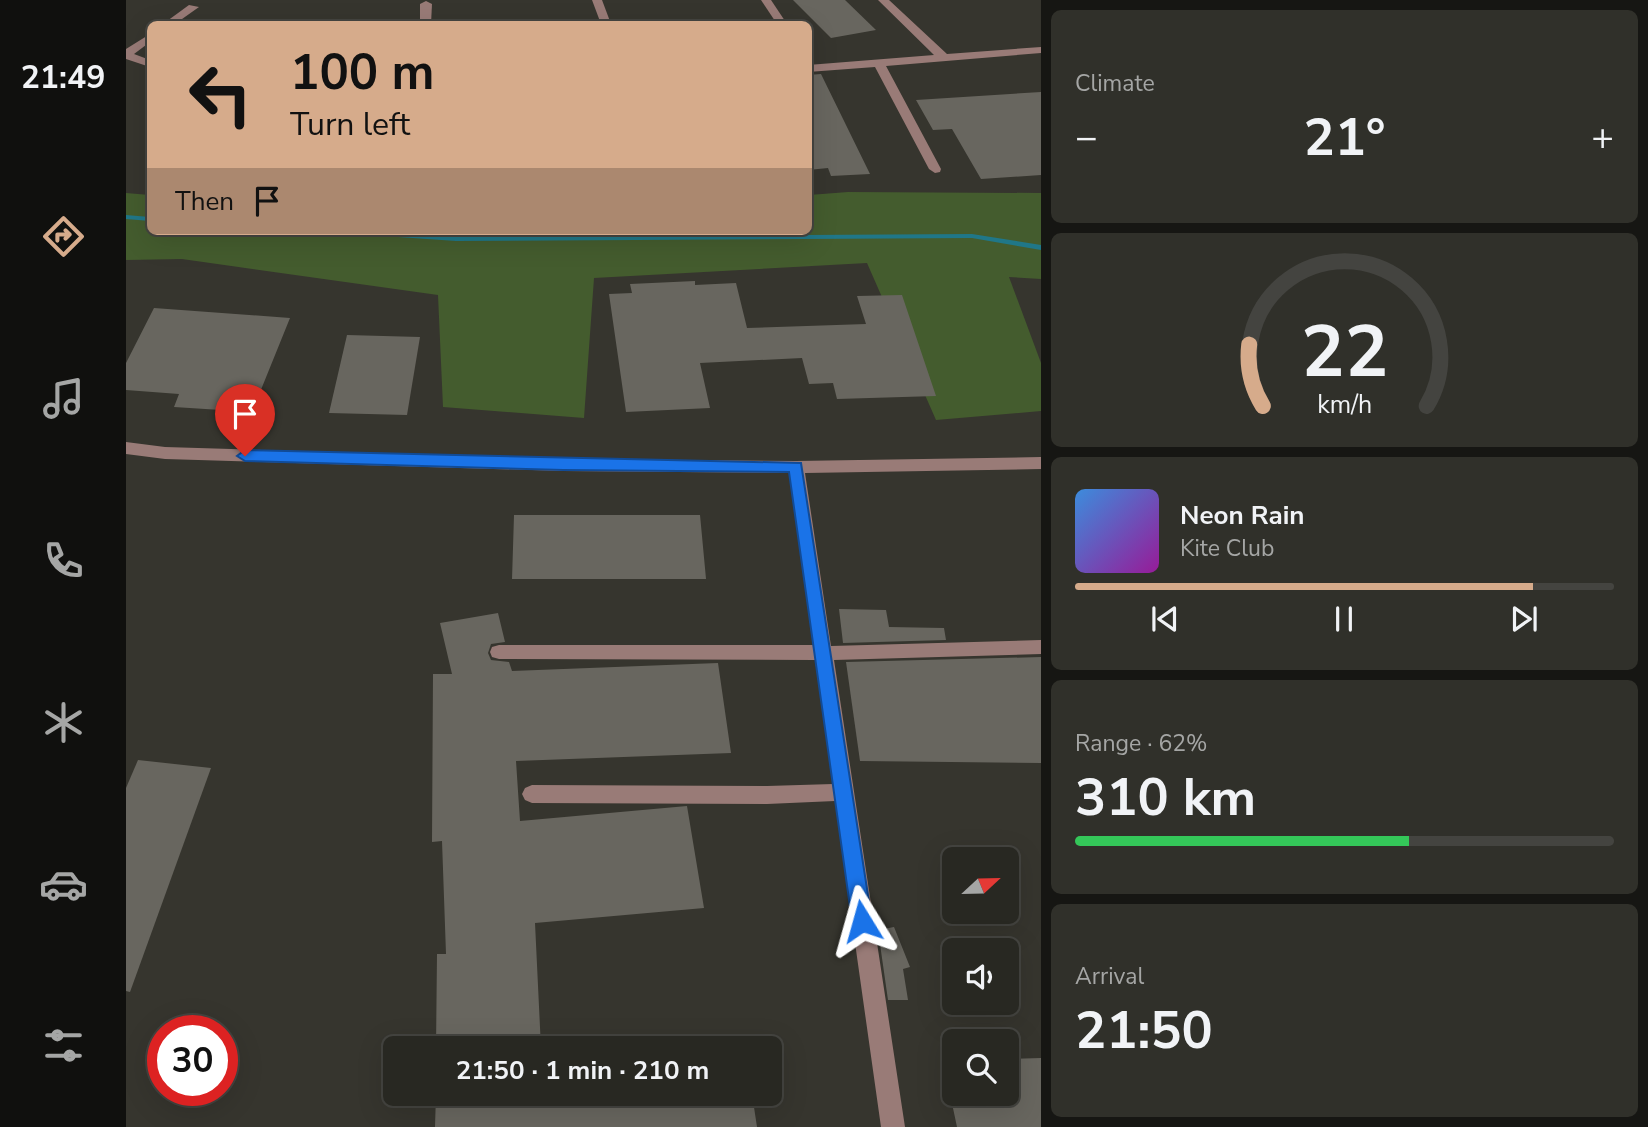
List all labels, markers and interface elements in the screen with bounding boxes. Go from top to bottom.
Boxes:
text: 100 m [290,39,434,106]
icon: left [175,49,266,140]
text: 21:49 [21,56,105,99]
text: Climate [1075,68,1155,99]
text: 21° [1303,102,1386,173]
text: Turn left [290,103,410,146]
text: − [1075,112,1098,163]
text: + [1591,112,1614,163]
icon: arrive [248,182,286,220]
text: Then [175,184,234,219]
icon: directions [39,212,88,261]
text: 22 [1301,303,1388,403]
icon: music [39,374,88,423]
pin [215,384,275,456]
text: km/h [1317,388,1372,422]
icon: arrive [226,395,264,433]
text: Neon Rain [1180,498,1305,533]
text: Kite Club [1180,533,1274,564]
icon: phone [39,536,88,585]
icon: previous [1146,600,1184,638]
icon: pause [1325,600,1363,638]
icon: next [1505,600,1543,638]
icon: climate [39,698,88,747]
text: Range · 62% [1075,728,1207,759]
text: 310 km [1075,762,1256,833]
north arrow [942,847,1018,924]
map controls [942,847,1019,1106]
icon: car [39,860,88,909]
position arrow [825,884,899,958]
button: sound [942,938,1019,1015]
text: Arrival [1075,961,1144,992]
text: 21:50 [1075,995,1213,1066]
speed limit sign: 30 [147,1015,238,1106]
icon: filters [39,1021,88,1070]
button: search [942,1029,1019,1106]
text: 21:50 · 1 min · 210 m [456,1053,709,1088]

